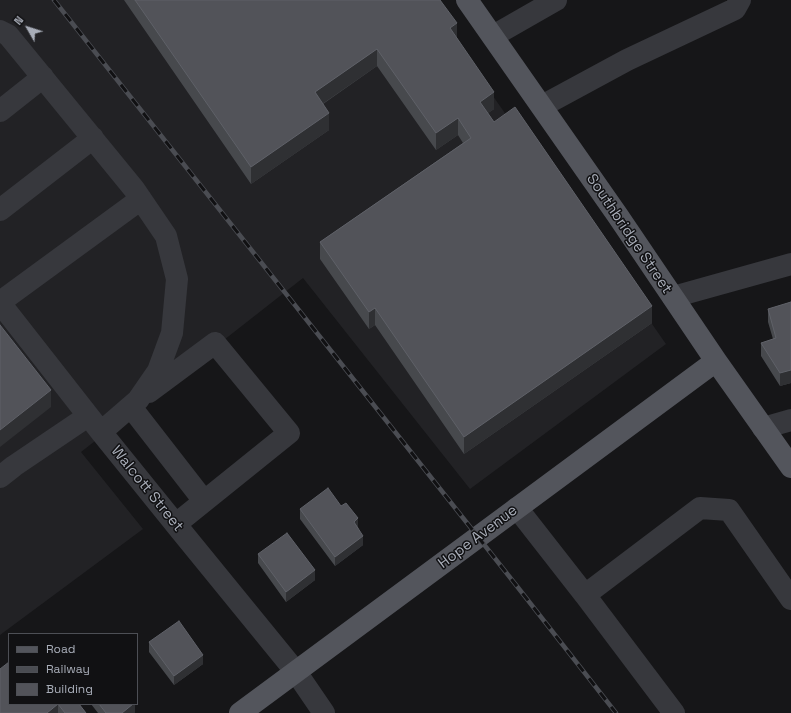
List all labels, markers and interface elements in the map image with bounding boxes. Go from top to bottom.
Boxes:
north arrow [8,8,48,48]
text: N [11,13,26,28]
street label: Southbridge Street [582,171,676,297]
street label: Walcott Street [107,443,187,535]
street label: Hope Avenue [435,501,521,573]
legend [8,633,138,705]
text: Road [46,641,75,657]
text: Railway [46,661,90,677]
text: Building [46,681,93,697]

